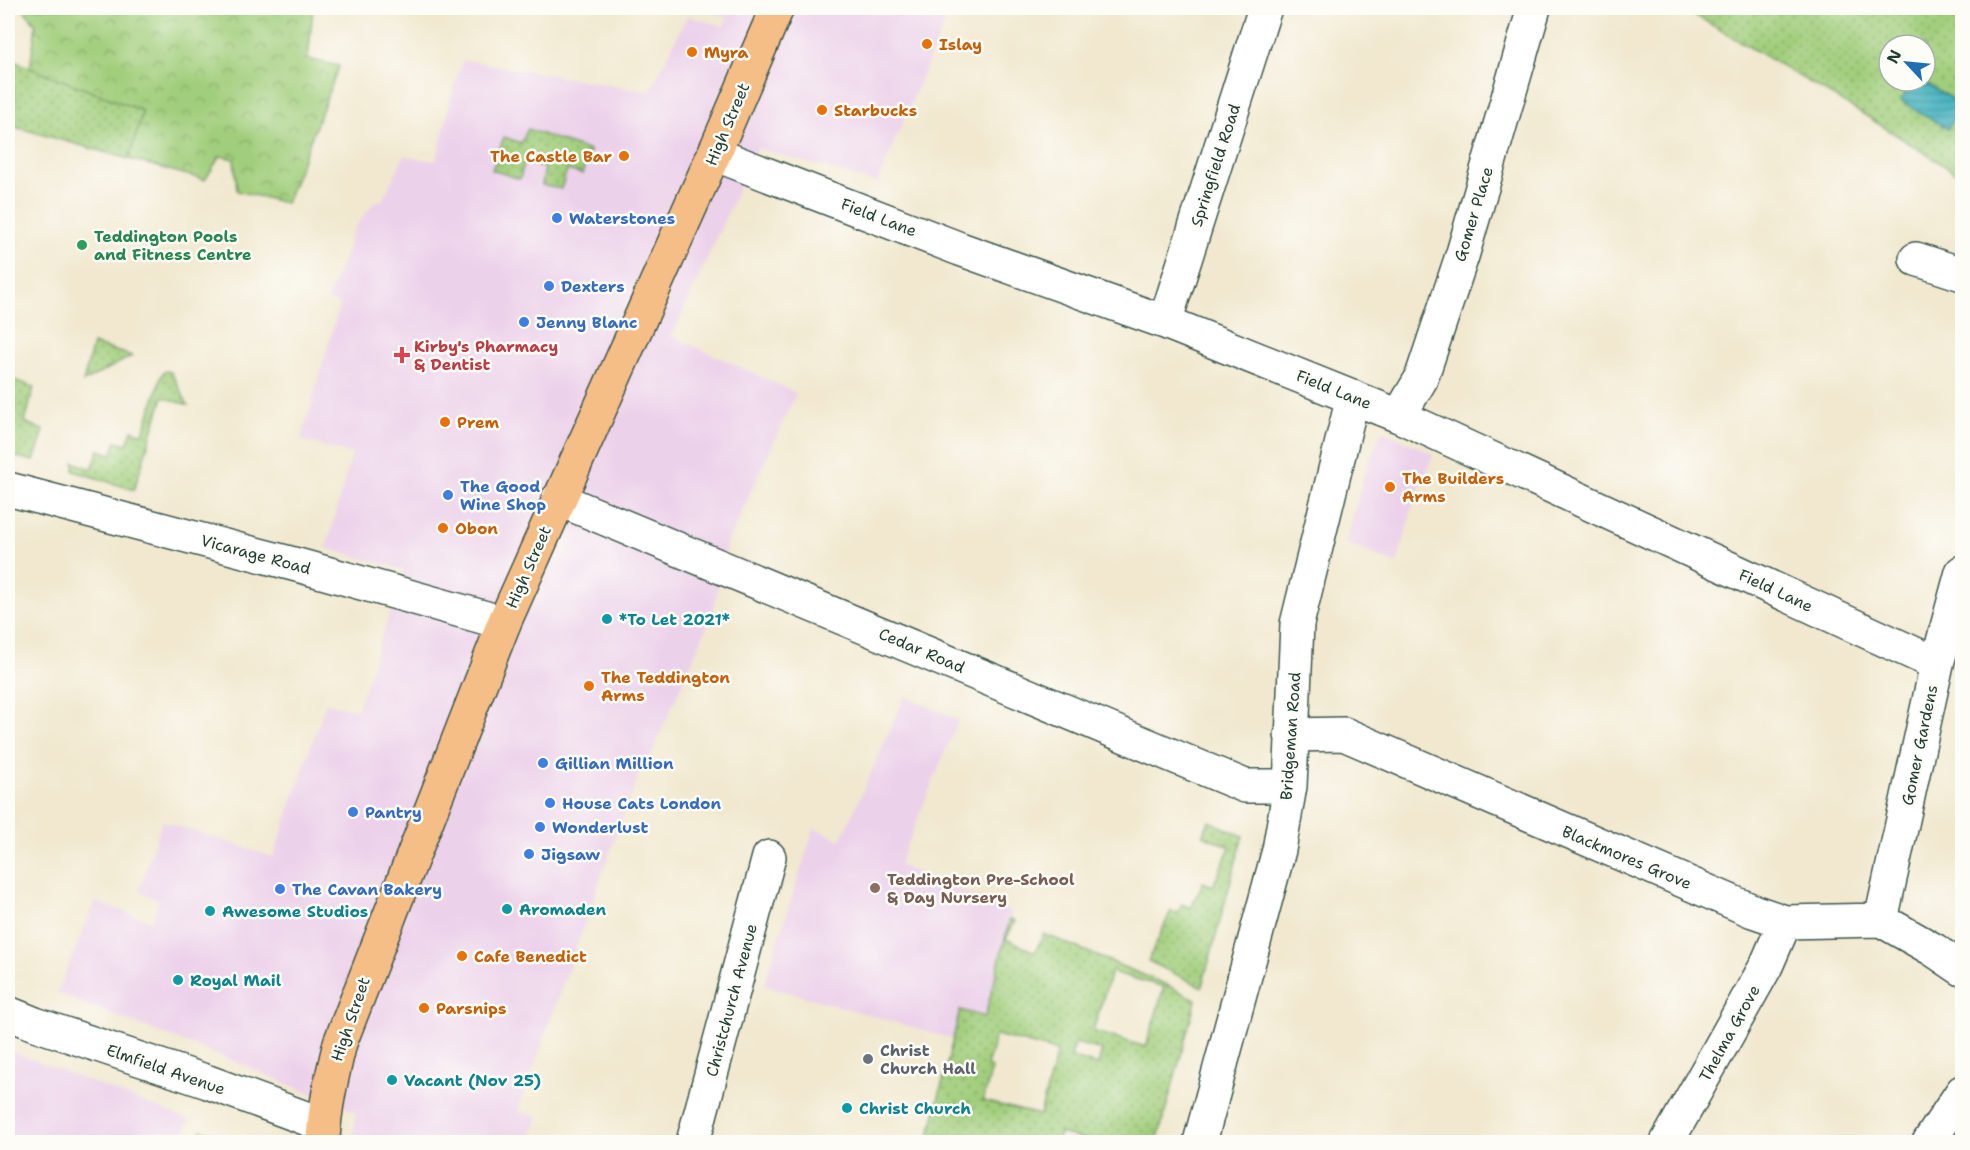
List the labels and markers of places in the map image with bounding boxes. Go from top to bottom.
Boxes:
place label: Islay [939,34,982,55]
marker: Islay [920,37,934,51]
place label: Myra [704,42,749,63]
marker: Myra [685,45,699,59]
place label: Starbucks [834,100,917,121]
marker: Starbucks [815,103,829,117]
place label: The Castle Bar [490,146,612,167]
marker: The Castle Bar [617,149,631,163]
place label: Waterstones [569,208,675,229]
marker: Waterstones [550,211,564,225]
place label: Teddington Pools and Fitness Centre [94,226,252,265]
marker: Teddington Pools and Fitness Centre [75,238,89,252]
place label: Dexters [561,276,625,297]
marker: Dexters [542,279,556,293]
place label: Jenny Blanc [536,312,637,333]
marker: Jenny Blanc [517,315,531,329]
place label: Kirby's Pharmacy & Dentist [414,336,558,375]
marker: Kirby's Pharmacy & Dentist [395,348,409,362]
place label: Prem [457,412,499,433]
marker: Prem [438,415,452,429]
place label: The Builders Arms [1402,468,1504,507]
place label: The Good Wine Shop [460,476,547,515]
marker: The Builders Arms [1383,480,1397,494]
marker: The Good Wine Shop [441,488,455,502]
place label: Obon [455,518,498,539]
marker: Obon [436,521,450,535]
place label: *To Let 2021* [619,609,730,630]
marker: *To Let 2021* [600,612,614,626]
place label: The Teddington Arms [601,667,730,706]
marker: The Teddington Arms [582,679,596,693]
place label: Gillian Million [555,753,674,774]
marker: Gillian Million [536,756,550,770]
place label: House Cats London [562,793,721,814]
marker: House Cats London [543,796,557,810]
place label: Pantry [365,802,422,823]
marker: Pantry [346,805,360,819]
place label: Wonderlust [552,817,649,838]
marker: Wonderlust [533,820,547,834]
place label: Jigsaw [541,844,601,865]
marker: Jigsaw [522,847,536,861]
place label: Teddington Pre-School & Day Nursery [887,869,1075,908]
place label: The Cavan Bakery [292,879,442,900]
marker: Teddington Pre-School & Day Nursery [868,881,882,895]
marker: The Cavan Bakery [273,882,287,896]
place label: Aromaden [519,899,607,920]
place label: Awesome Studios [222,901,368,922]
marker: Aromaden [500,902,514,916]
marker: Awesome Studios [203,904,217,918]
place label: Cafe Benedict [474,946,587,967]
marker: Cafe Benedict [455,949,469,963]
place label: Royal Mail [190,970,282,991]
marker: Royal Mail [171,973,185,987]
place label: Parsnips [436,998,506,1019]
marker: Parsnips [417,1001,431,1015]
place label: Christ Church Hall [880,1040,976,1079]
marker: Christ Church Hall [861,1052,875,1066]
place label: Vacant (Nov 25) [404,1070,541,1091]
marker: Vacant (Nov 25) [385,1073,399,1087]
place label: Christ Church [859,1098,971,1119]
marker: Christ Church [840,1101,854,1115]

